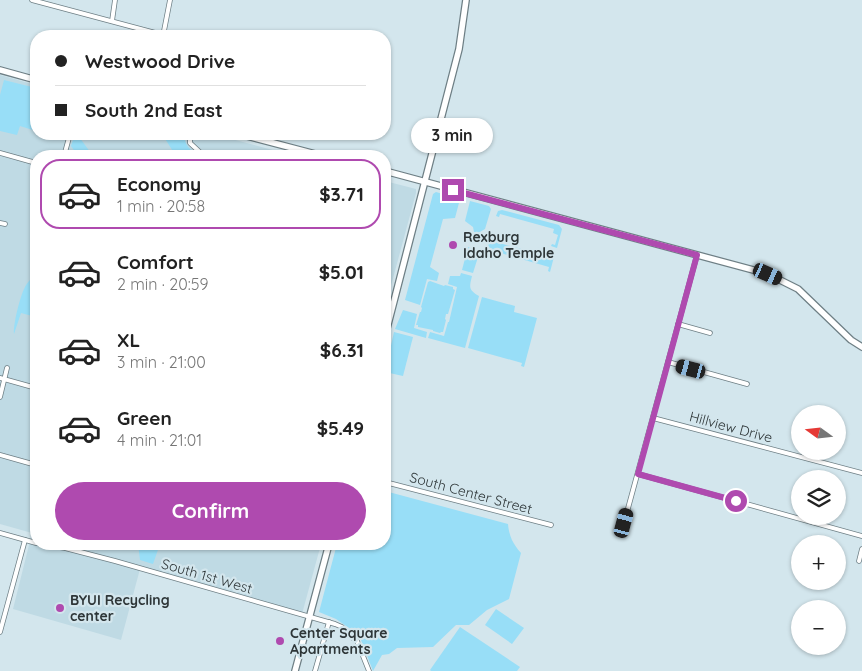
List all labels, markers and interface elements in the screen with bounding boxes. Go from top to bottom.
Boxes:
text: Westwood Drive [85,49,235,73]
text: South 2nd East [85,98,223,122]
callout: 3 min [412,118,494,152]
text: 3 min [431,125,473,145]
icon: car [57,172,102,217]
text: Economy [117,172,201,196]
route end [442,179,464,201]
text: $3.71 [319,182,364,206]
text: 1 min · 20:58 [117,196,205,216]
place label: Rexburg Idaho Temple [463,228,554,262]
marker: Rexburg Idaho Temple [447,239,459,251]
icon: car [57,250,102,295]
text: Comfort [117,250,194,274]
text: $5.01 [319,260,364,284]
car [751,261,784,287]
text: 2 min · 20:59 [117,274,208,294]
icon: car [57,328,102,373]
text: XL [117,328,140,352]
text: $6.31 [320,338,364,362]
text: 3 min · 21:00 [117,352,206,372]
car [674,358,707,380]
north arrow [791,405,846,460]
map controls [791,405,846,655]
icon: car [57,406,102,451]
text: Green [117,406,172,430]
street label: Hillview Drive [687,407,775,447]
text: $5.49 [317,416,364,440]
text: 4 min · 21:01 [117,430,202,450]
street label: South Center Street [408,468,534,518]
button: layers [791,470,846,525]
button: Confirm [55,482,366,540]
route start [725,490,747,512]
car [612,507,635,539]
button: + [791,535,846,590]
street label: South 1st West [159,554,255,598]
place label: BYUI Recycling center [70,591,170,625]
button: − [791,600,846,655]
marker: BYUI Recycling center [54,602,66,614]
place label: Center Square Apartments [290,624,387,658]
marker: Center Square Apartments [274,635,286,647]

